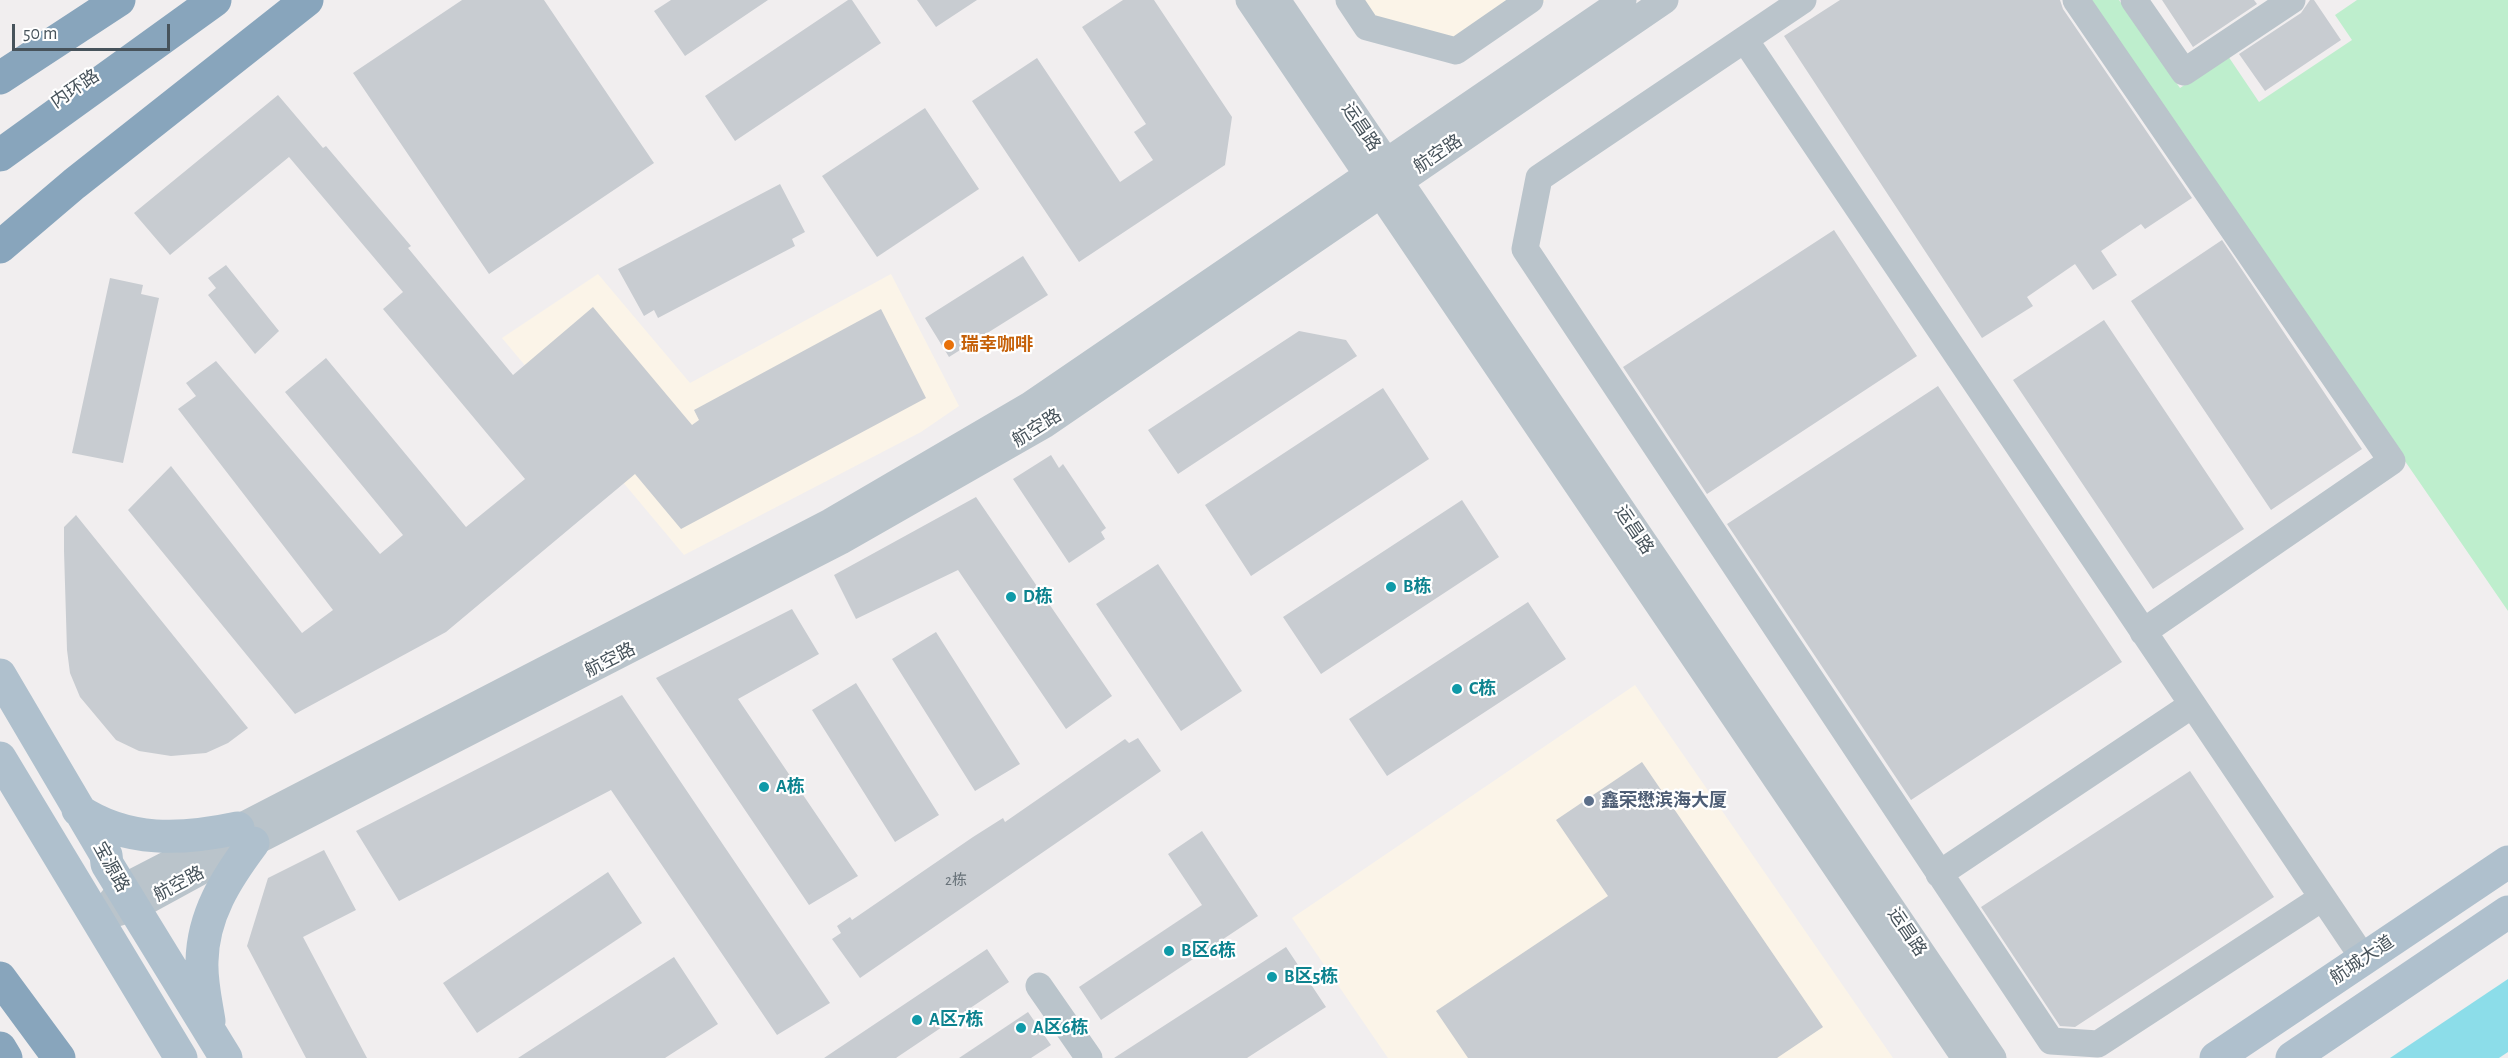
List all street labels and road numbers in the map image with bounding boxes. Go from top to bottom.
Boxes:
street label: 内环路 [47,65,103,113]
street label: 运昌路 [1337,99,1385,155]
street label: 航空路 [1410,130,1466,178]
street label: 航空路 [1008,405,1066,451]
street label: 运昌路 [1610,502,1658,558]
street label: 航空路 [581,638,639,682]
street label: 宝源路 [88,838,134,896]
street label: 航空路 [150,862,208,906]
street label: 运昌路 [1883,904,1931,960]
street label: 航城大道 [2326,931,2398,989]

